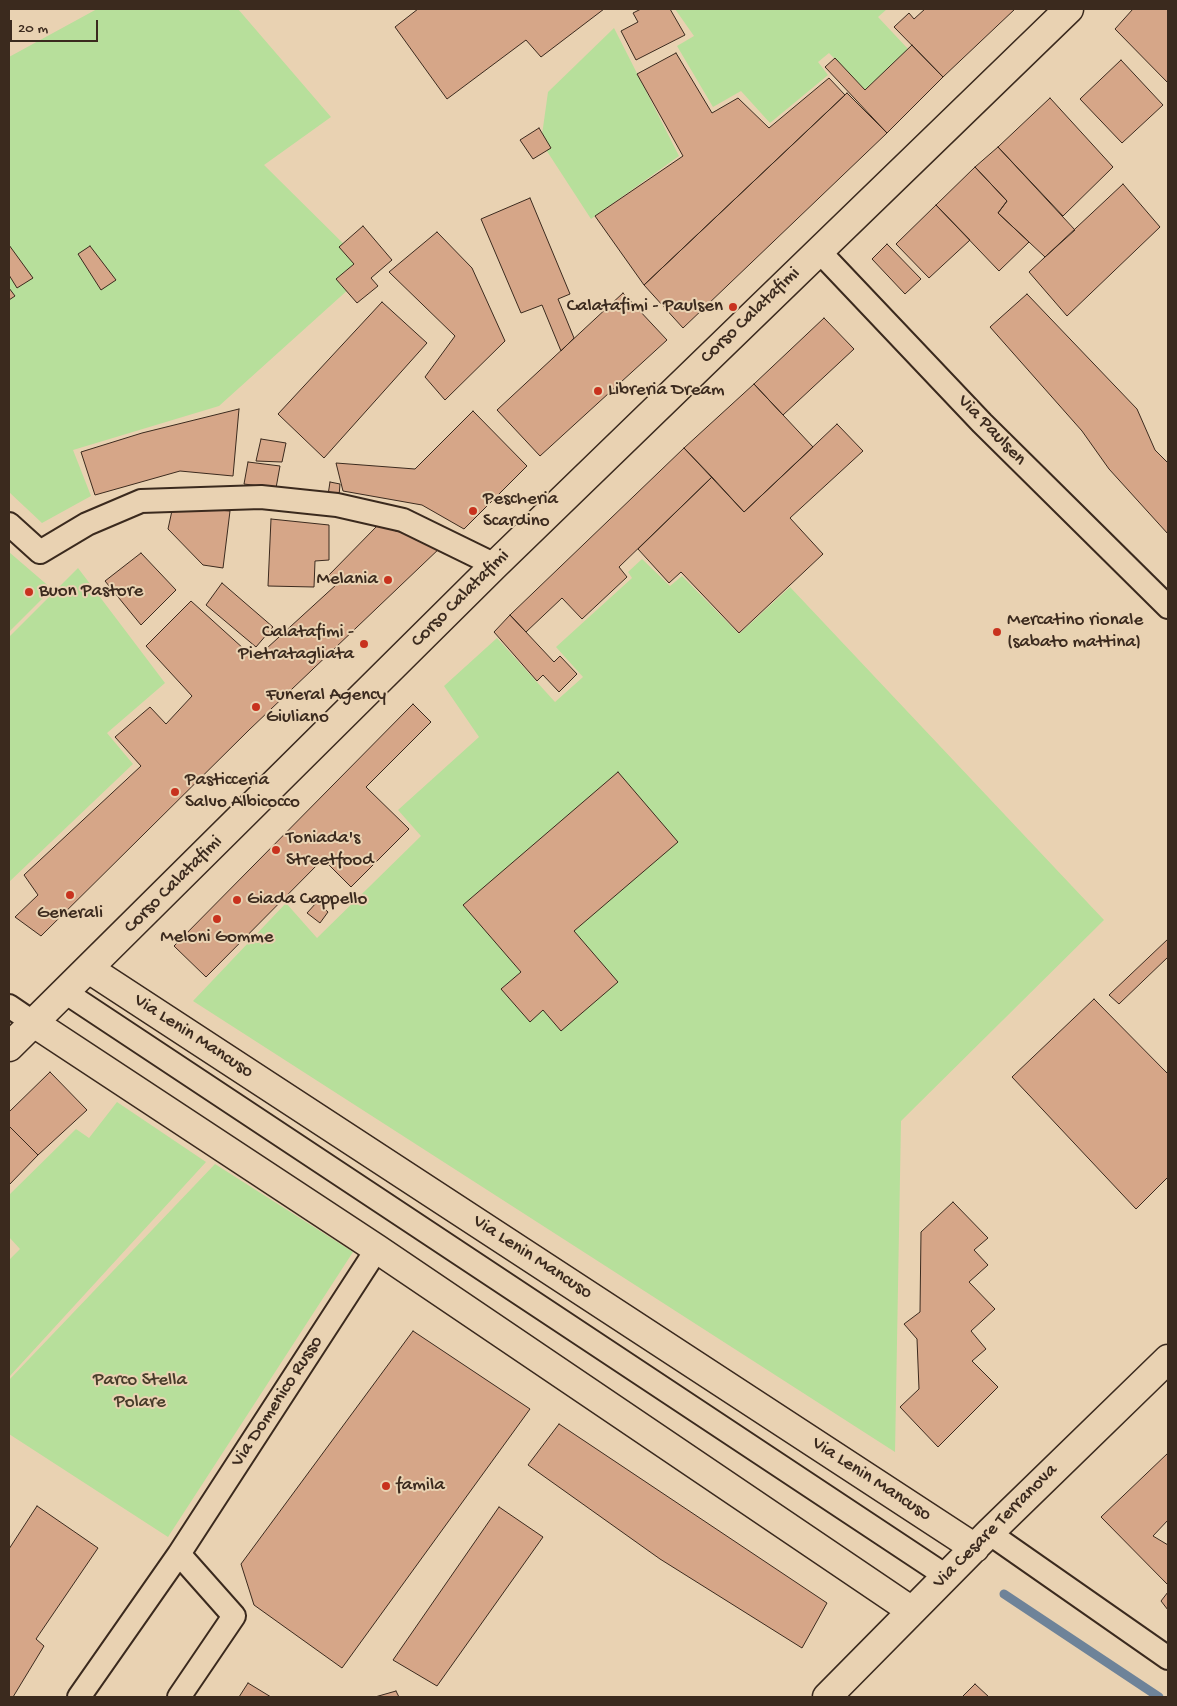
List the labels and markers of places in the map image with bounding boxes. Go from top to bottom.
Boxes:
place label: Calatafimi - Paulsen [567,296,723,318]
marker: Calatafimi - Paulsen [727,301,739,313]
place label: Libreria Dream [608,380,724,402]
marker: Libreria Dream [592,385,604,397]
place label: Pescheria Scardino [483,489,558,533]
marker: Pescheria Scardino [467,505,479,517]
place label: Melania [317,569,378,591]
marker: Melania [382,574,394,586]
place label: Buon Pastore [39,581,143,603]
marker: Buon Pastore [23,586,35,598]
place label: Mercatino rionale (sabato mattina) [1007,610,1143,654]
place label: Calatafimi - Pietratagliata [238,622,354,666]
marker: Mercatino rionale (sabato mattina) [991,626,1003,638]
marker: Calatafimi - Pietratagliata [358,638,370,650]
place label: Funeral Agency Giuliano [266,685,386,729]
marker: Funeral Agency Giuliano [250,701,262,713]
place label: Pasticceria Salvo Albicocco [185,770,300,814]
marker: Pasticceria Salvo Albicocco [169,786,181,798]
place label: Toniada's Streetfood [286,828,373,872]
marker: Toniada's Streetfood [270,844,282,856]
marker: Generali [64,889,76,901]
place label: Giada Cappello [247,889,367,911]
marker: Giada Cappello [231,894,243,906]
place label: Generali [37,903,103,925]
marker: Meloni Gomme [211,913,223,925]
place label: Meloni Gomme [160,927,274,949]
place label: famila [396,1475,445,1497]
marker: famila [380,1480,392,1492]

